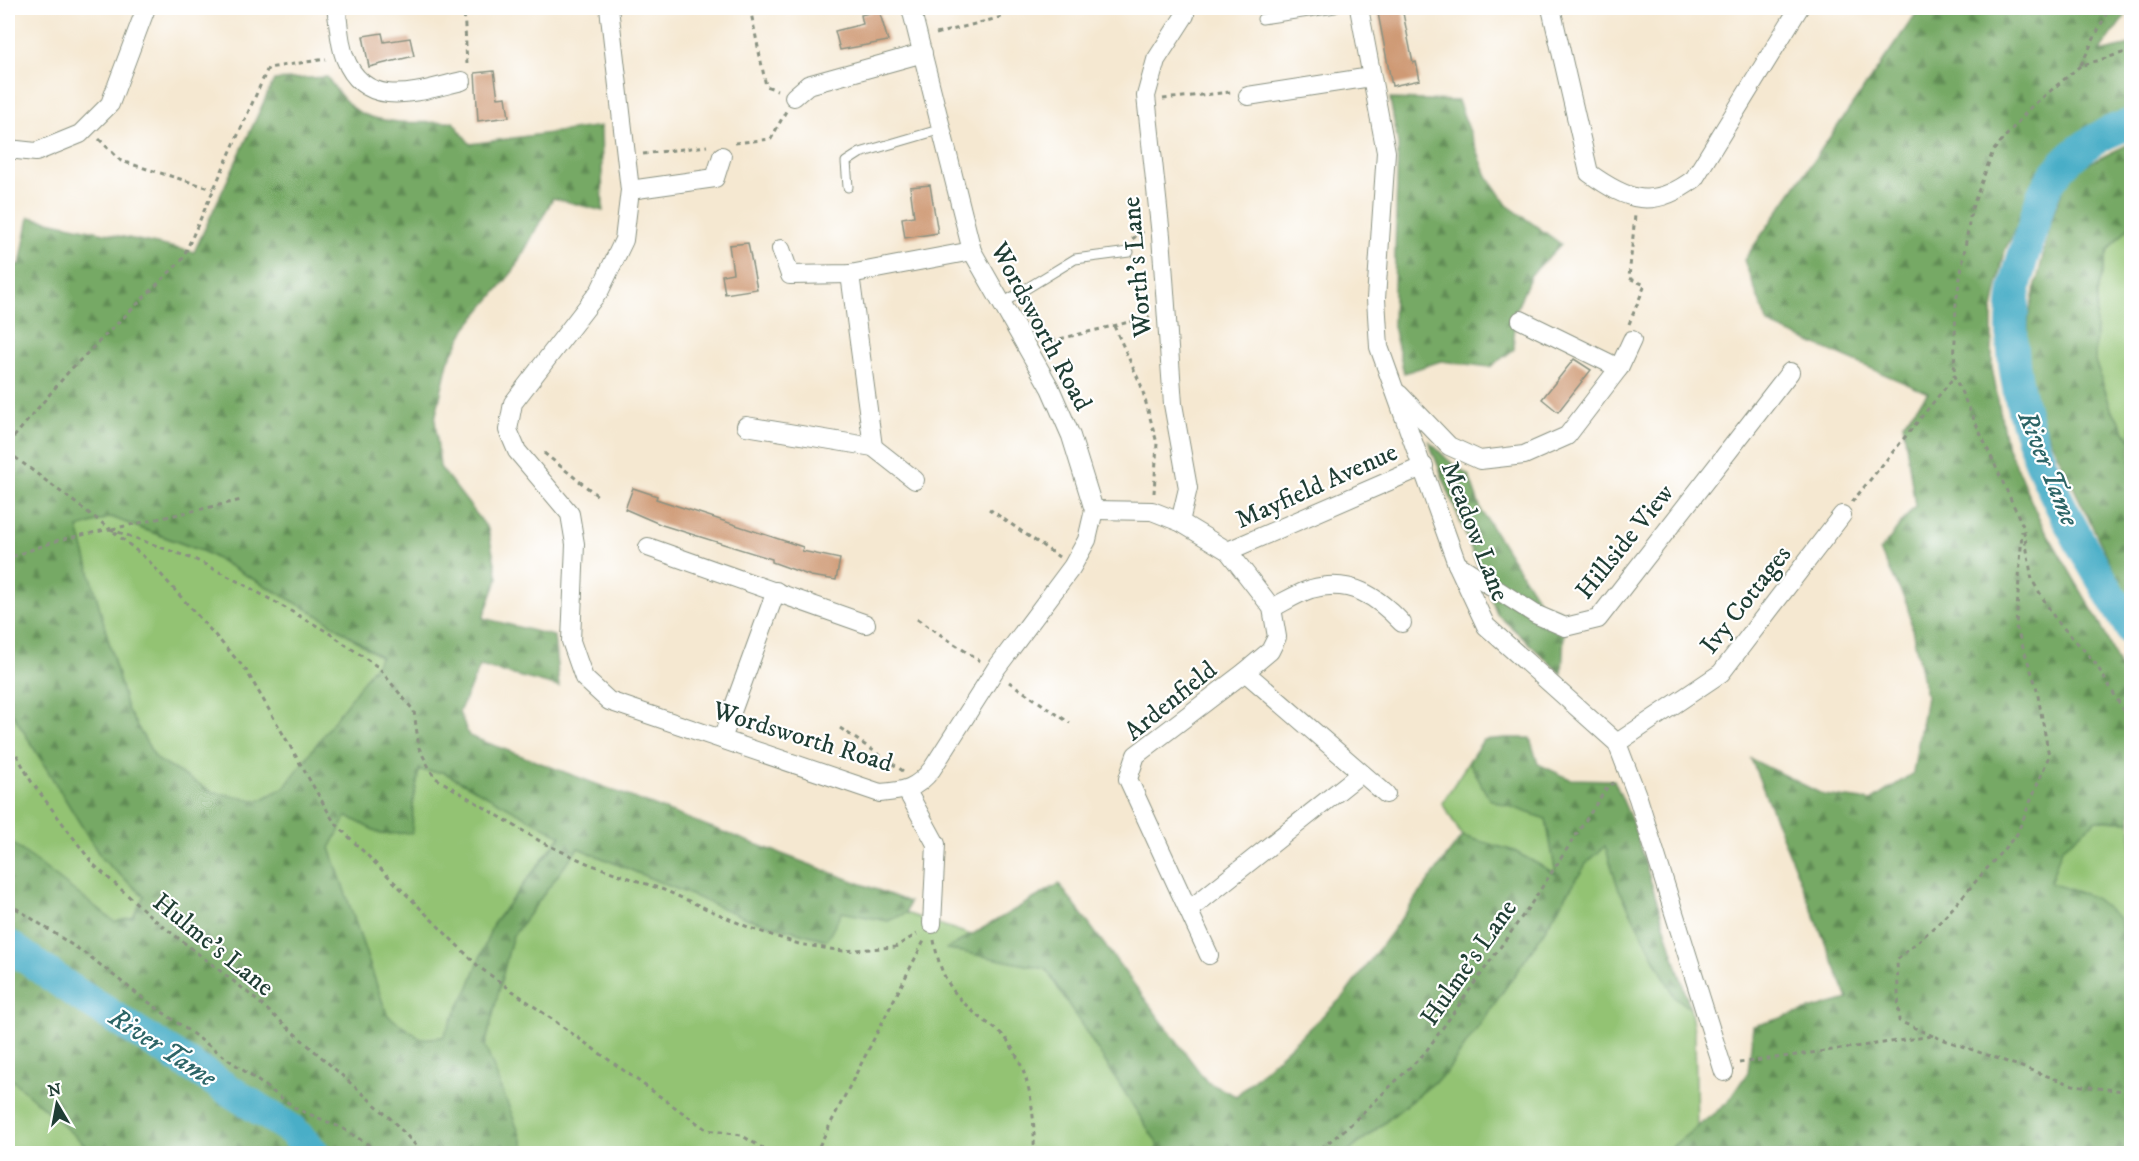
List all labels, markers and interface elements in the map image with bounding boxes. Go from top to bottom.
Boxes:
street label: Worth's Lane [1115,195,1160,340]
street label: Wordsworth Road [982,236,1099,417]
water label: River Tame [2009,405,2087,532]
street label: Mayfield Avenue [1231,436,1403,537]
street label: Meadow Lane [1433,457,1516,606]
street label: Hillside View [1569,477,1682,606]
street label: Ivy Cottages [1693,539,1799,661]
street label: Ardenfield [1118,654,1224,749]
street label: Wordsworth Road [708,694,897,780]
street label: Hulme's Lane [146,886,280,1004]
street label: Hulme's Lane [1414,893,1525,1032]
water label: River Tame [102,1000,223,1096]
north arrow [27,1074,87,1134]
text: N [46,1079,63,1101]

